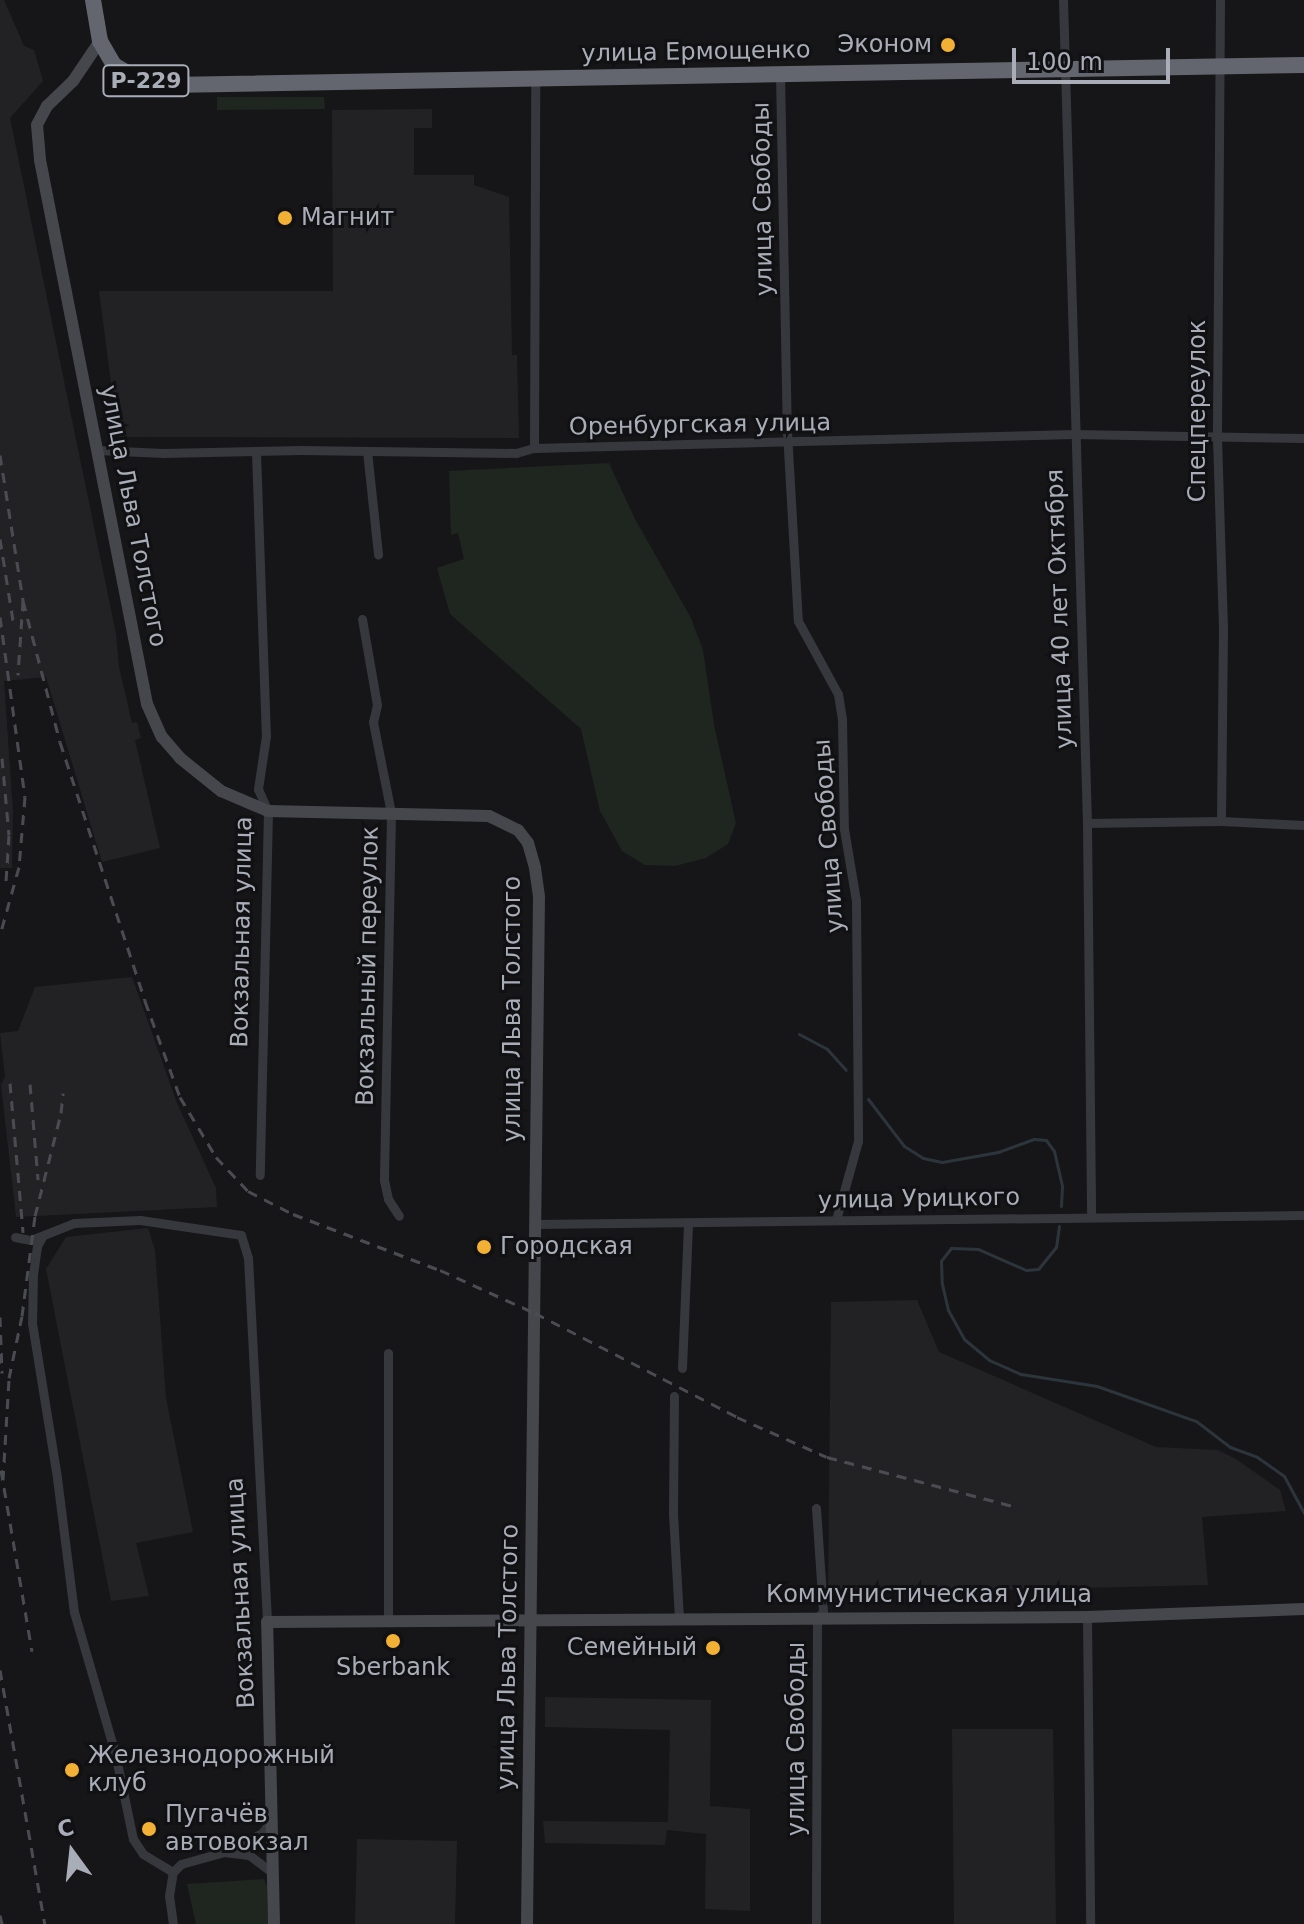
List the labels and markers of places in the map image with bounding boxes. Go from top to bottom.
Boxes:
place label: Эконом [838,31,932,59]
marker: Эконом [939,36,957,54]
place label: Магнит [301,204,394,232]
marker: Магнит [276,209,294,227]
place label: Городская [500,1233,633,1261]
marker: Городская [475,1238,493,1256]
marker: Sberbank [384,1632,402,1650]
place label: Семейный [567,1634,697,1662]
marker: Семейный [704,1639,722,1657]
place label: Sberbank [336,1654,450,1682]
place label: Железнодорожный клуб [88,1742,335,1798]
marker: Железнодорожный клуб [63,1761,81,1779]
place label: Пугачёв автовокзал [165,1801,309,1857]
marker: Пугачёв автовокзал [140,1820,158,1838]

